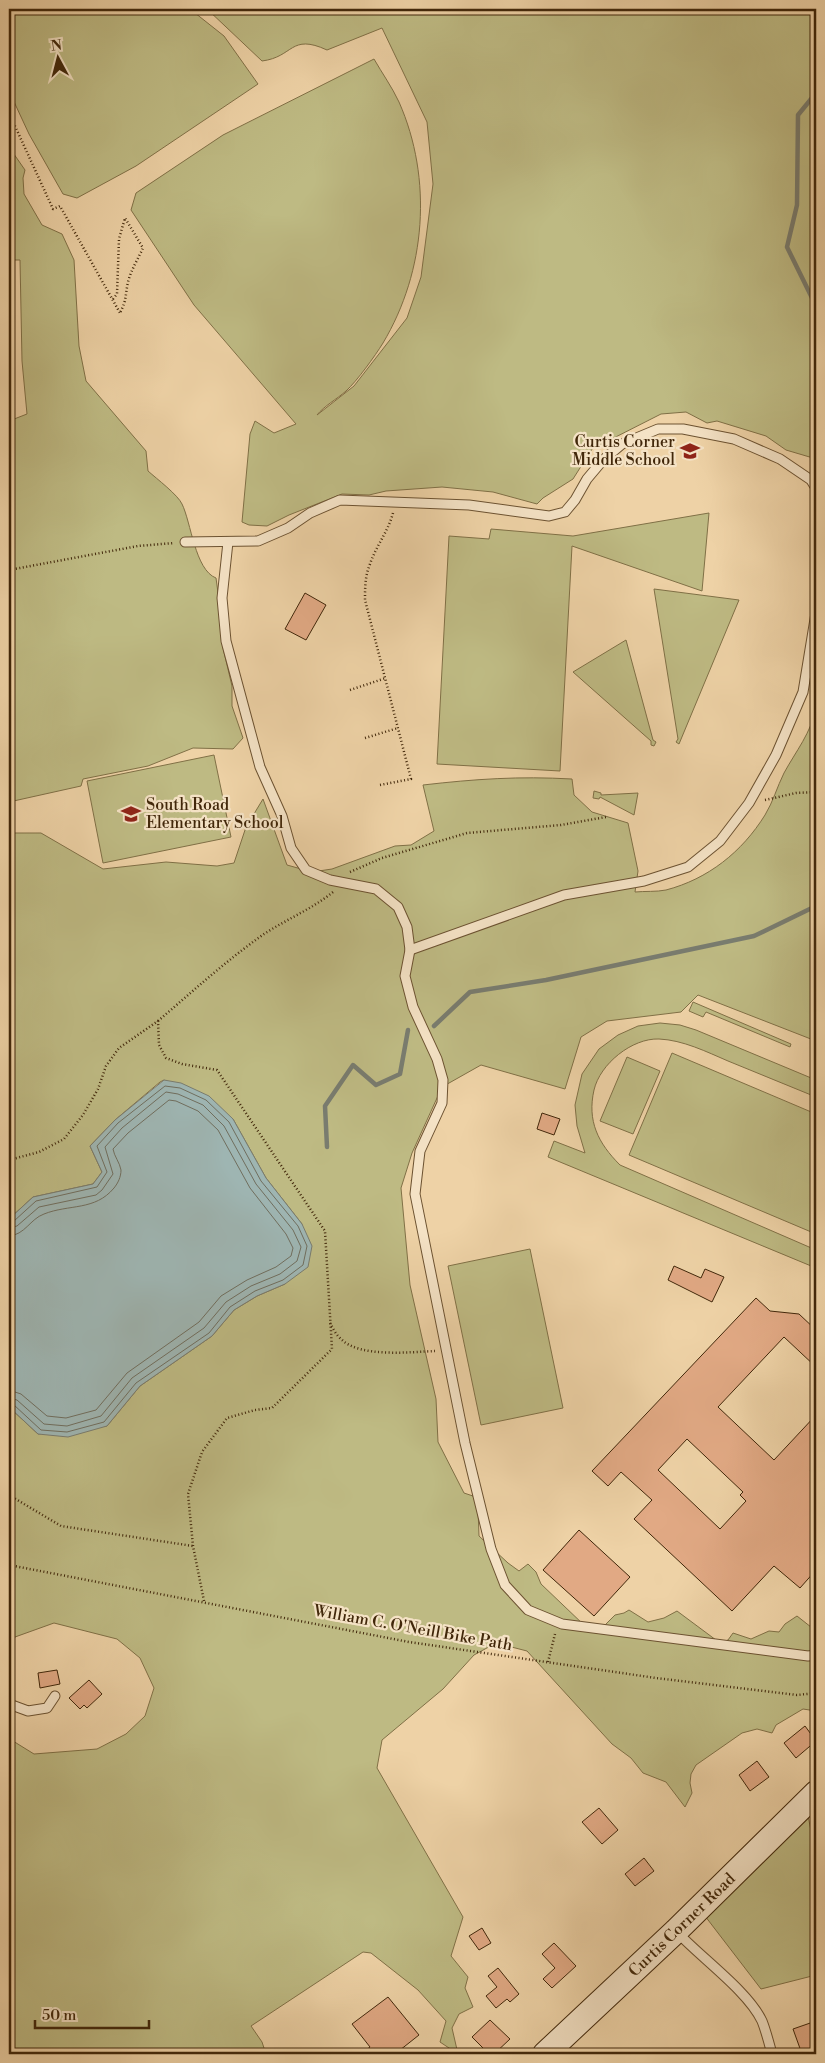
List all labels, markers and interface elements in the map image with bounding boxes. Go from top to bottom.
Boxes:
north arrow [32,32,82,82]
text: N [50,36,63,56]
place label: Curtis Corner Middle School [572,432,675,470]
school or university icon: Curtis Corner Middle School [679,440,701,462]
place label: South Road Elementary School [146,795,284,833]
school or university icon: South Road Elementary School [120,803,142,825]
street label: William C. O'Neill Bike Path [311,1600,514,1655]
street label: Curtis Corner Road [624,1869,740,1981]
scale bar [35,1998,149,2030]
text: 50 m [42,2006,76,2025]

